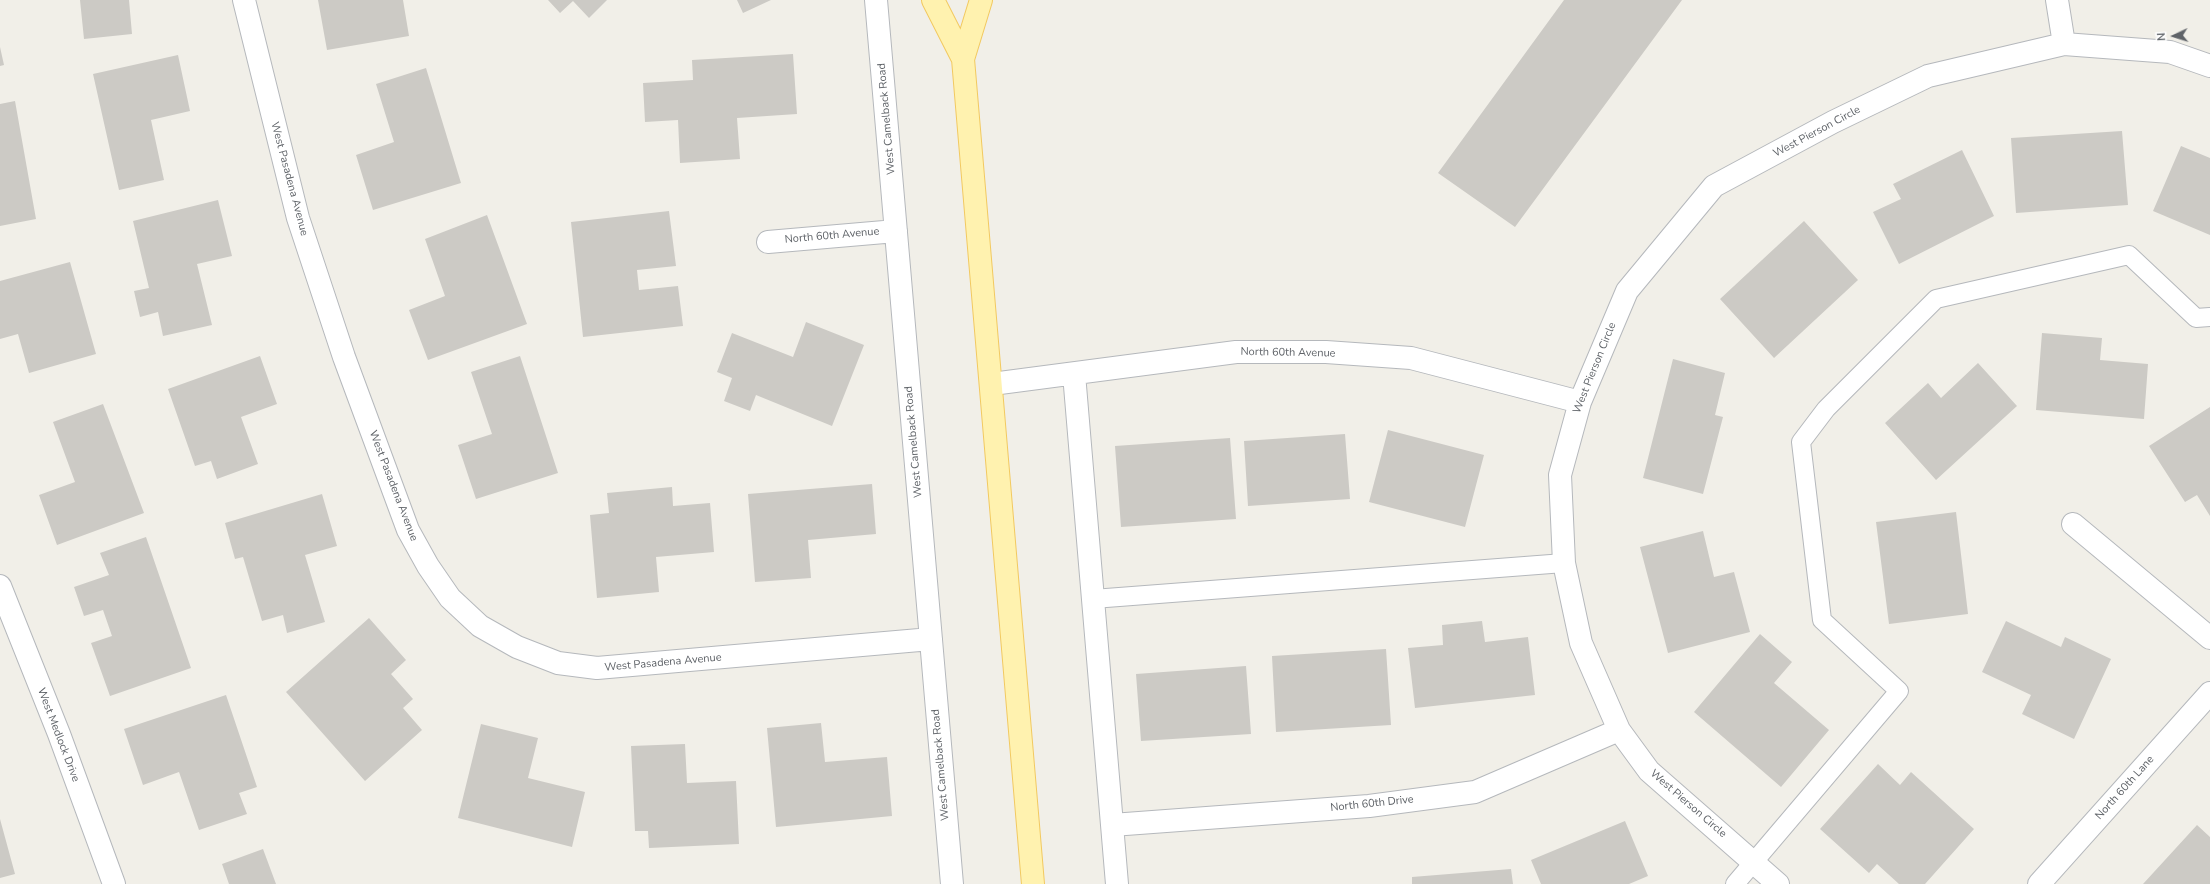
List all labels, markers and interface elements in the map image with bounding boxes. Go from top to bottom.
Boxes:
north arrow [2154,16,2194,56]
text: N [2154,32,2169,42]
street label: West Camelback Road [876,63,898,175]
street label: West Pierson Circle [1771,103,1863,161]
street label: West Pasadena Avenue [267,121,311,237]
street label: North 60th Avenue [784,225,880,247]
street label: West Pierson Circle [1571,321,1619,415]
street label: North 60th Avenue [1240,346,1336,360]
street label: West Camelback Road [903,386,925,498]
street label: West Pasadena Avenue [366,429,420,543]
street label: West Pasadena Avenue [604,651,722,675]
street label: West Medlock Drive [34,686,82,784]
street label: West Camelback Road [930,709,952,821]
street label: North 60th Lane [2093,753,2157,823]
street label: West Pierson Circle [1647,767,1729,841]
street label: North 60th Drive [1330,793,1414,815]

